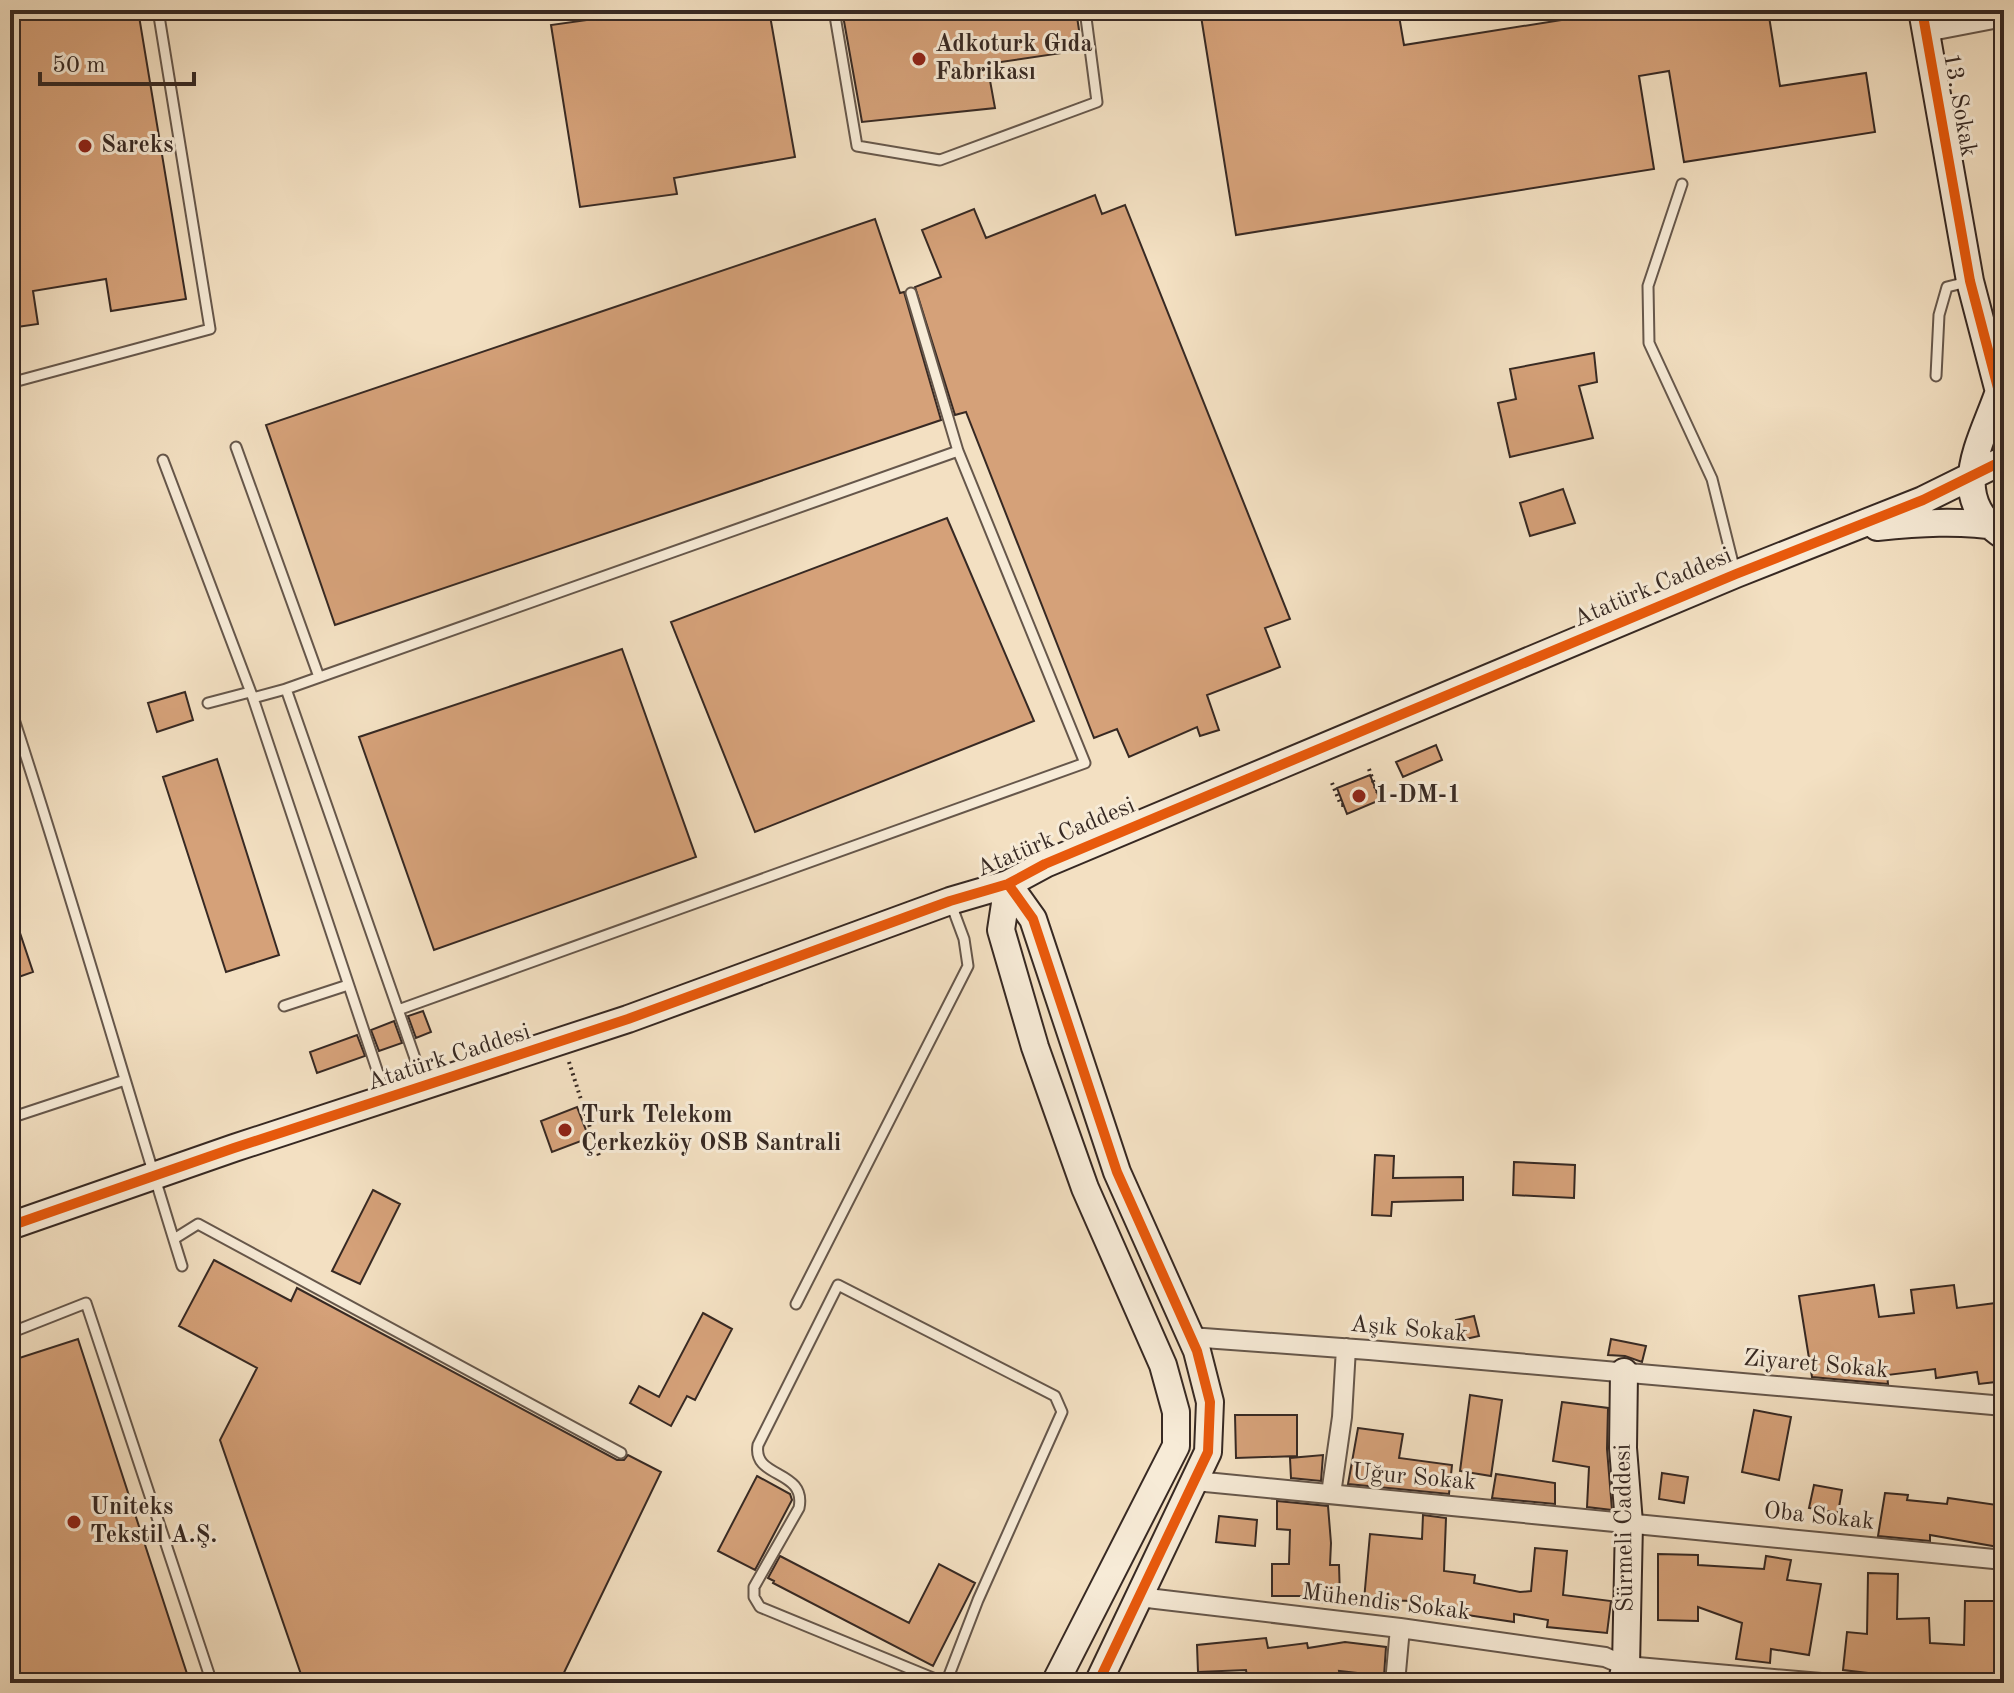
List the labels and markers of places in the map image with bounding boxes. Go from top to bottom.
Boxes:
place label: Adkoturk Gıda Fabrikası [935,33,1093,85]
marker: Adkoturk Gıda Fabrikası [910,50,928,68]
place label: Sareks [101,134,174,158]
marker: Sareks [76,137,94,155]
place label: 1-DM-1 [1375,784,1461,808]
marker: 1-DM-1 [1350,787,1368,805]
place label: Turk Telekom Çerkezköy OSB Santrali [581,1104,841,1156]
marker: Turk Telekom Çerkezköy OSB Santrali [556,1121,574,1139]
place label: Uniteks Tekstil A.Ş. [90,1496,217,1548]
marker: Uniteks Tekstil A.Ş. [65,1513,83,1531]

